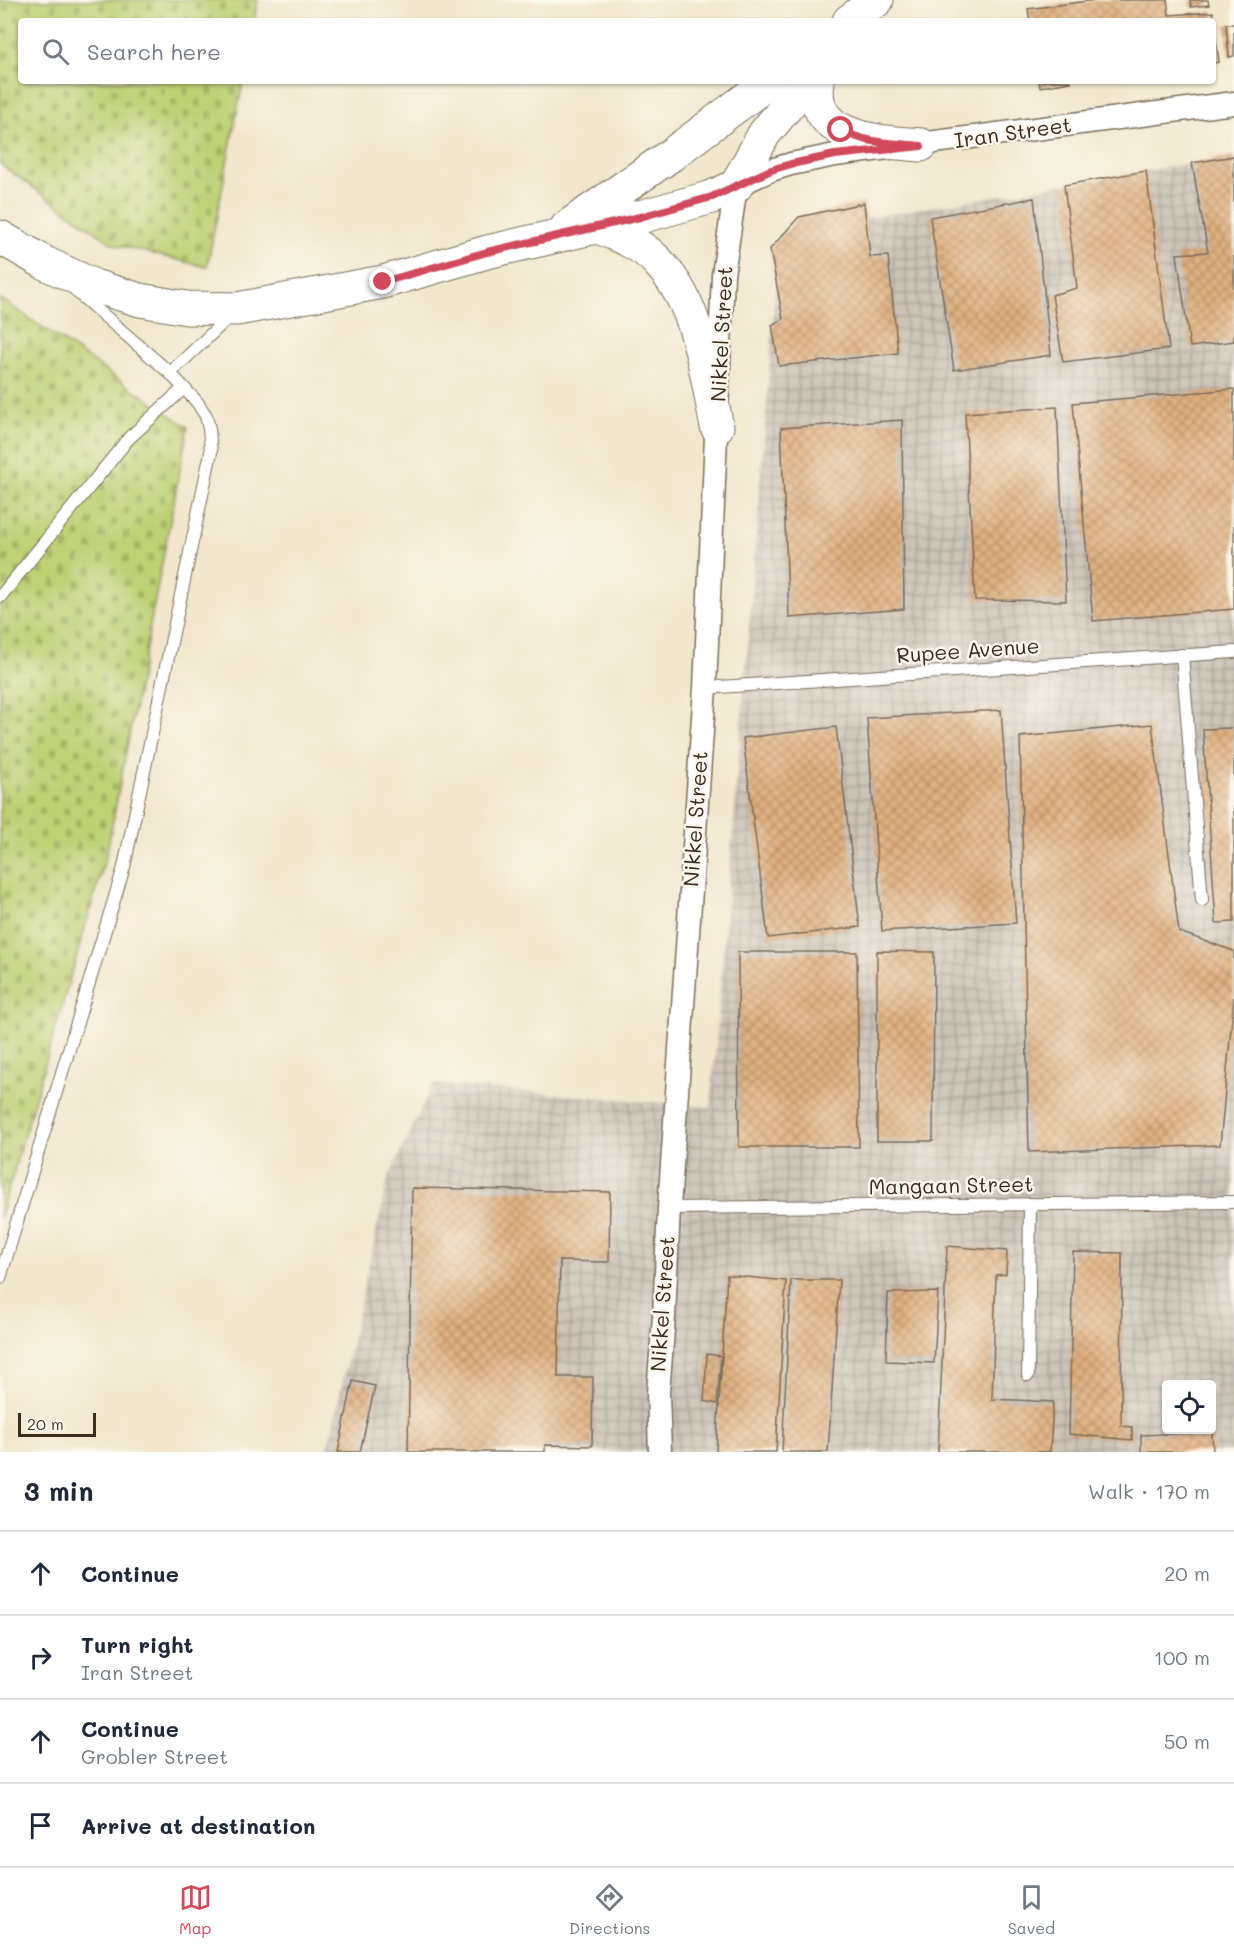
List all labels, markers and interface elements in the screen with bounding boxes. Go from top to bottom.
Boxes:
search box [18,18,1216,84]
icon: search [39,35,72,68]
text: Search here [87,37,221,66]
street label: Iran Street [952,110,1073,153]
route start [827,116,853,142]
street label: Nikkel Street [703,265,738,403]
route end [369,268,395,294]
street label: Rupee Avenue [895,631,1040,668]
street label: Nikkel Street [676,750,713,888]
street label: Mangaan Street [868,1170,1034,1199]
street label: Nikkel Street [643,1235,680,1373]
map controls [1162,1380,1216,1434]
button: locate [1162,1380,1216,1434]
scale bar [18,1410,96,1438]
text: 20 m [27,1413,64,1434]
text: 3 min [24,1474,93,1508]
text: Walk · 170 m [1088,1478,1210,1504]
icon: ahead [24,1557,57,1590]
text: Continue [81,1559,179,1588]
text: 20 m [1164,1560,1210,1586]
text: Turn right [81,1630,193,1659]
icon: right [24,1641,57,1674]
text: 100 m [1154,1644,1210,1670]
text: Iran Street [81,1659,193,1685]
text: Continue [81,1714,179,1743]
icon: ahead [24,1725,57,1758]
text: 50 m [1164,1728,1210,1754]
text: Grobler Street [81,1743,228,1769]
icon: arrive [24,1809,57,1842]
text: Arrive at destination [81,1811,316,1840]
tab: Map [179,1881,212,1938]
tab: Directions [569,1881,650,1938]
tab: Saved [1008,1881,1055,1938]

